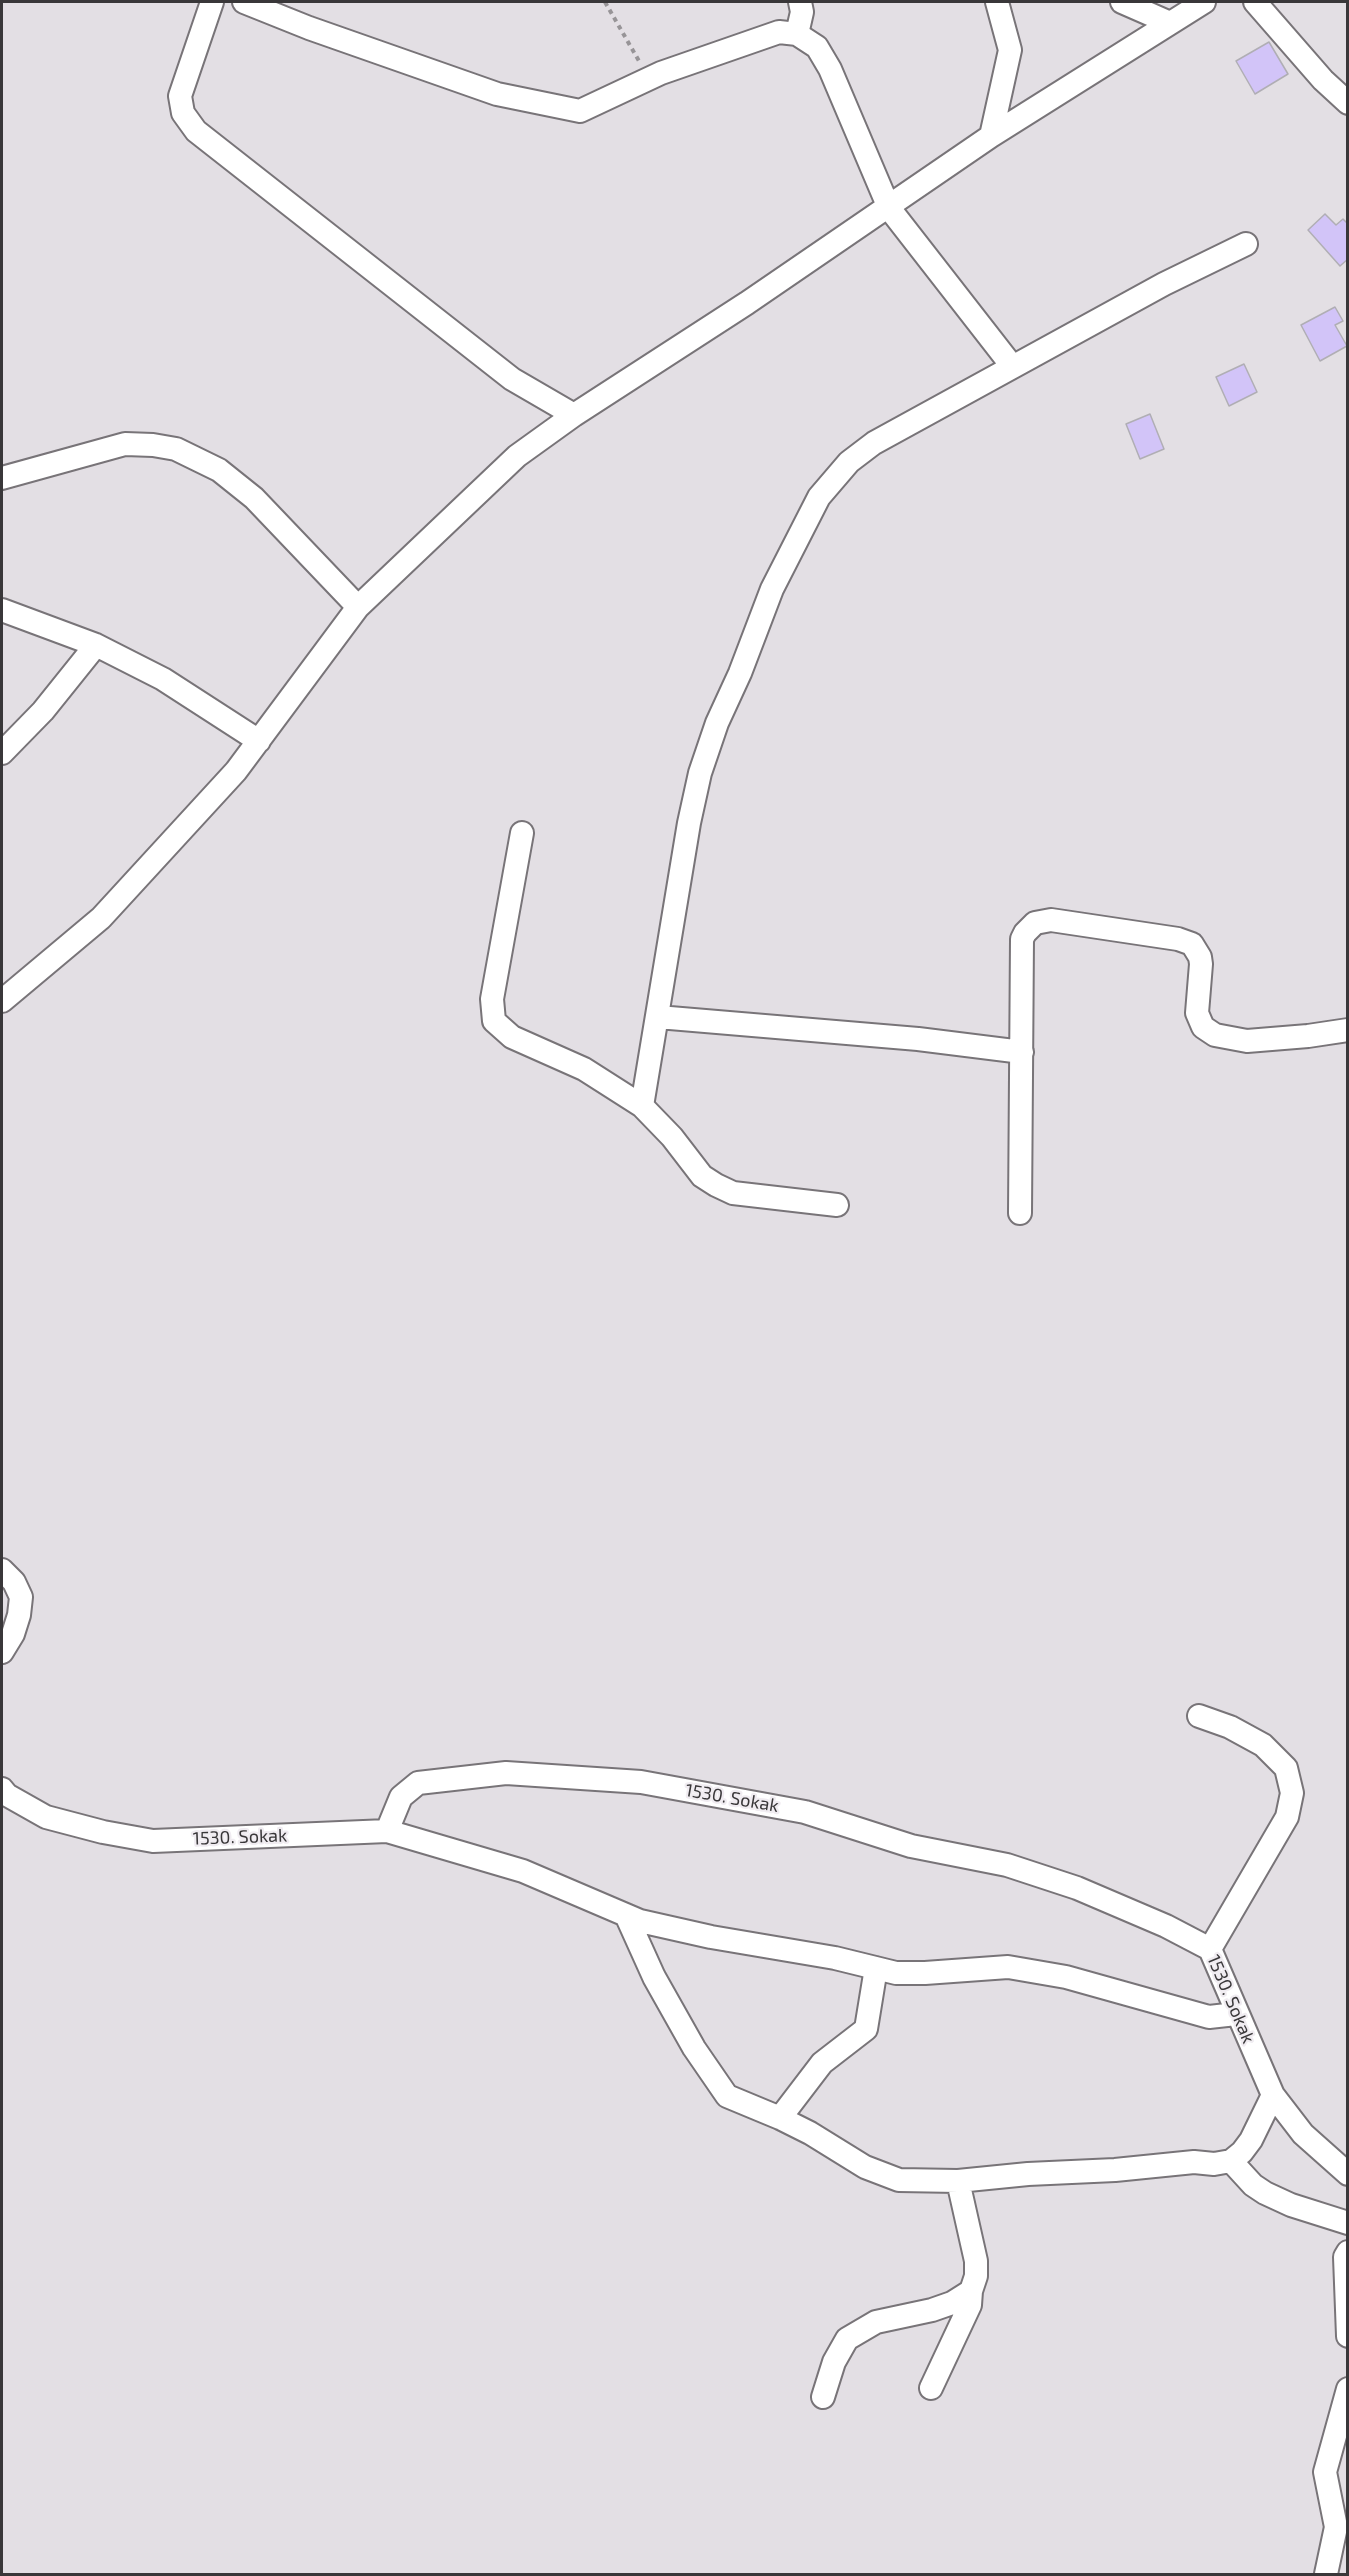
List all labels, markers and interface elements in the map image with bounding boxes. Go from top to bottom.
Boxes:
street label: 1530. Sokak [684,1779,780,1817]
street label: 1530. Sokak [192,1825,288,1849]
street label: 1530. Sokak [1203,1951,1259,2047]

